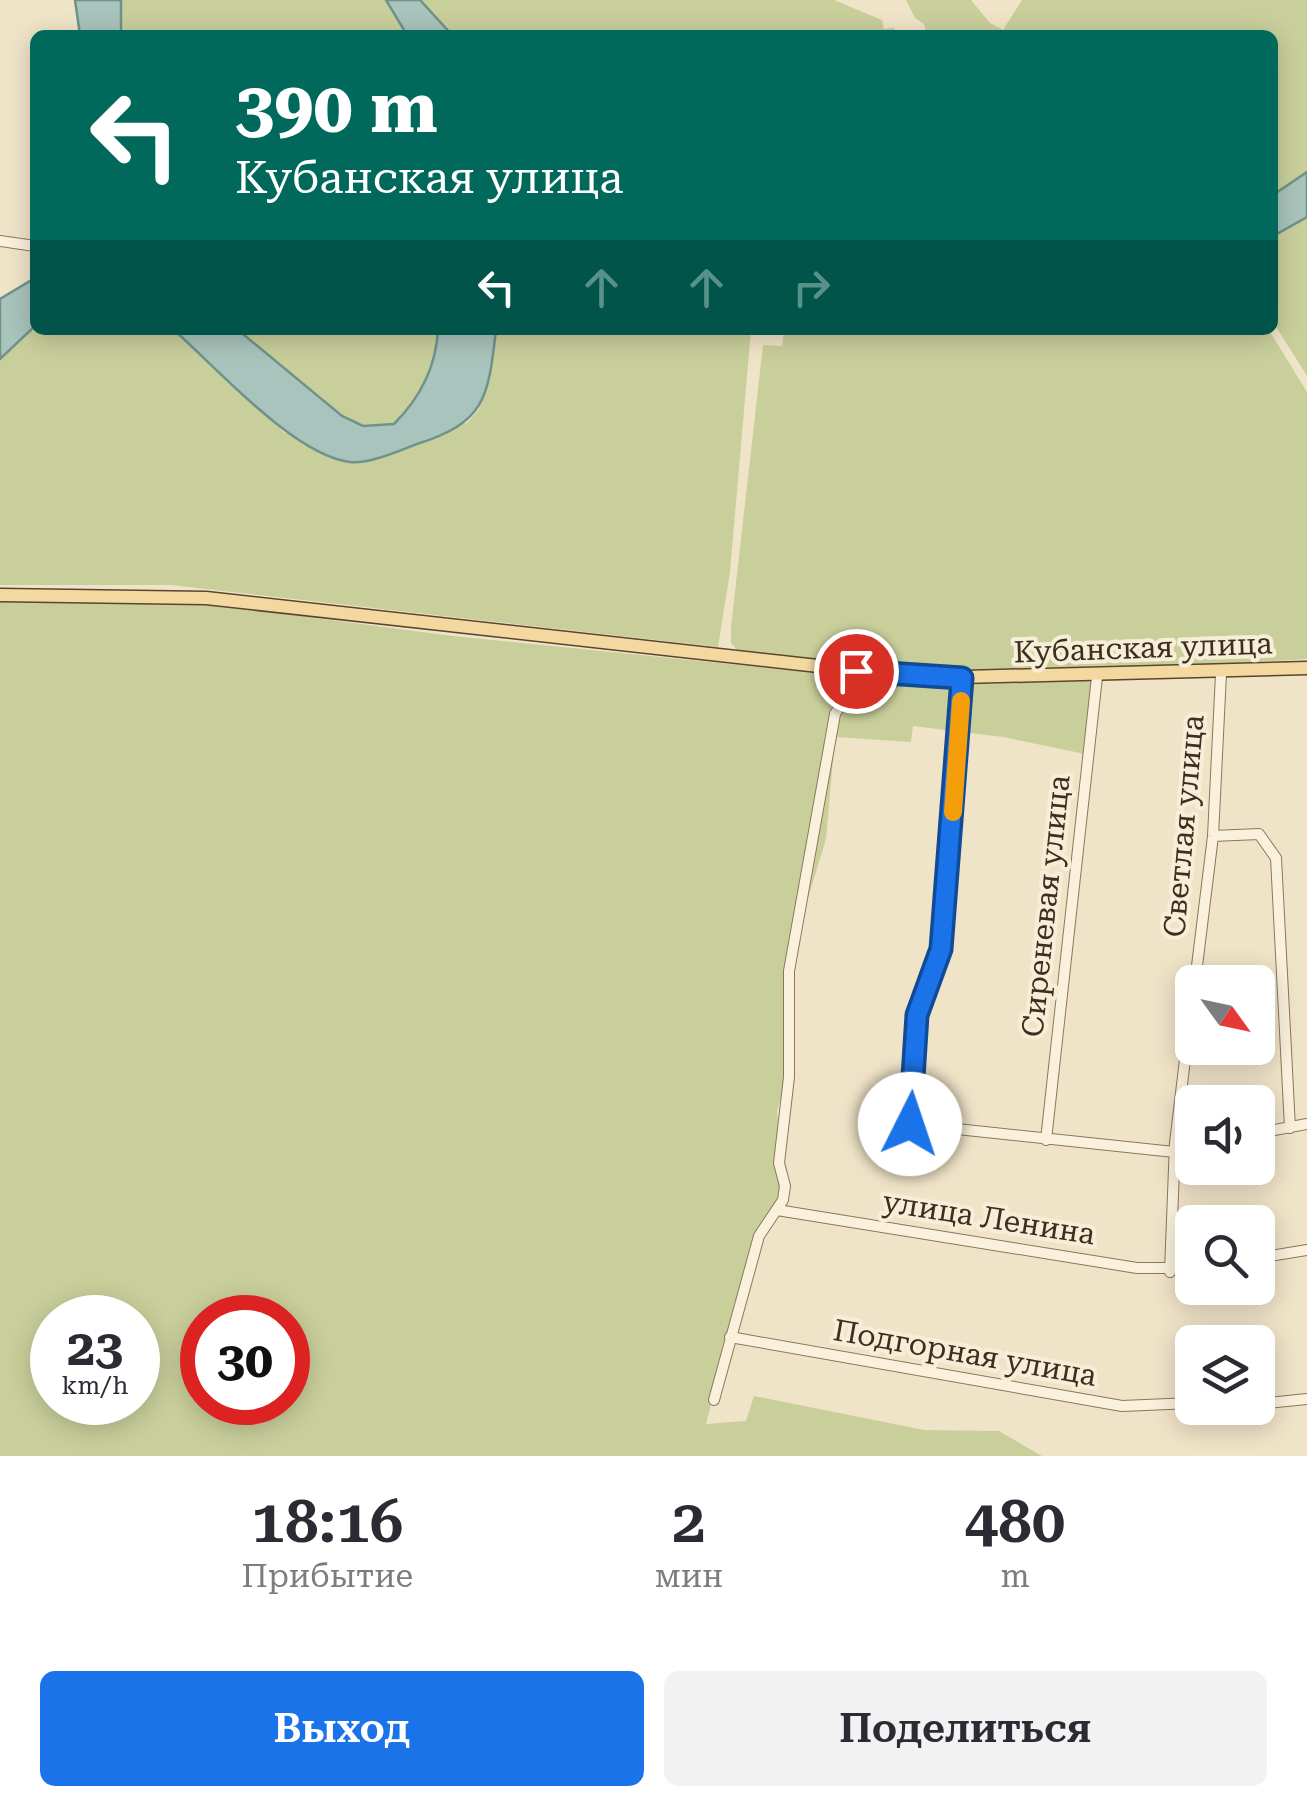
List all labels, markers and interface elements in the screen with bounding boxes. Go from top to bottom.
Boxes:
text: 390 m [235,67,438,149]
icon: left [70,70,200,200]
text: Кубанская улица [235,151,624,204]
icon: left [469,260,524,315]
icon: ahead [574,260,629,315]
icon: ahead [679,260,734,315]
icon: right [784,260,839,315]
street label: Кубанская улица [1013,625,1273,670]
pin [814,629,899,714]
icon: arrive [829,644,884,699]
street label: Светлая улица [1156,713,1211,939]
street label: Сиреневая улица [1014,773,1077,1039]
north arrow [1175,965,1275,1065]
map controls [1175,965,1275,1425]
position arrow [858,1072,962,1176]
button: sound [1175,1085,1275,1185]
street label: улица Ленина [880,1183,1098,1252]
button: search [1175,1205,1275,1305]
speed limit sign: 30 [180,1295,310,1425]
street label: Подгорная улица [831,1312,1099,1393]
text: 23 [67,1319,123,1377]
button: layers [1175,1325,1275,1425]
text: km/h [62,1371,128,1400]
text: 18:16 [251,1486,403,1557]
text: 2 [672,1486,706,1557]
text: 480 [965,1486,1065,1557]
text: Прибытие [242,1557,413,1595]
text: мин [655,1557,723,1595]
text: m [1000,1557,1030,1595]
button: Выход [40,1671,644,1786]
button: Поделиться [664,1671,1267,1786]

